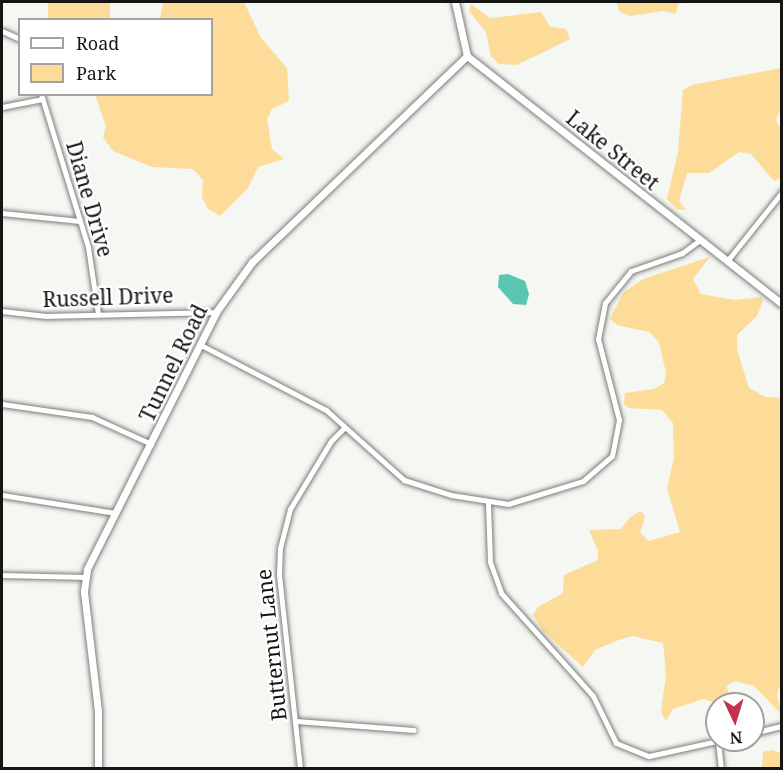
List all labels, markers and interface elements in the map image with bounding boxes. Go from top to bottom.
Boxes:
legend [18,18,213,96]
text: Road [76,31,119,55]
text: Park [76,61,116,85]
street label: Lake Street [562,105,664,195]
street label: Diane Drive [61,138,119,260]
street label: Russell Drive [42,282,174,312]
street label: Tunnel Road [134,300,212,426]
street label: Butternut Lane [251,568,291,722]
north arrow [705,692,765,752]
text: N [729,727,743,749]

